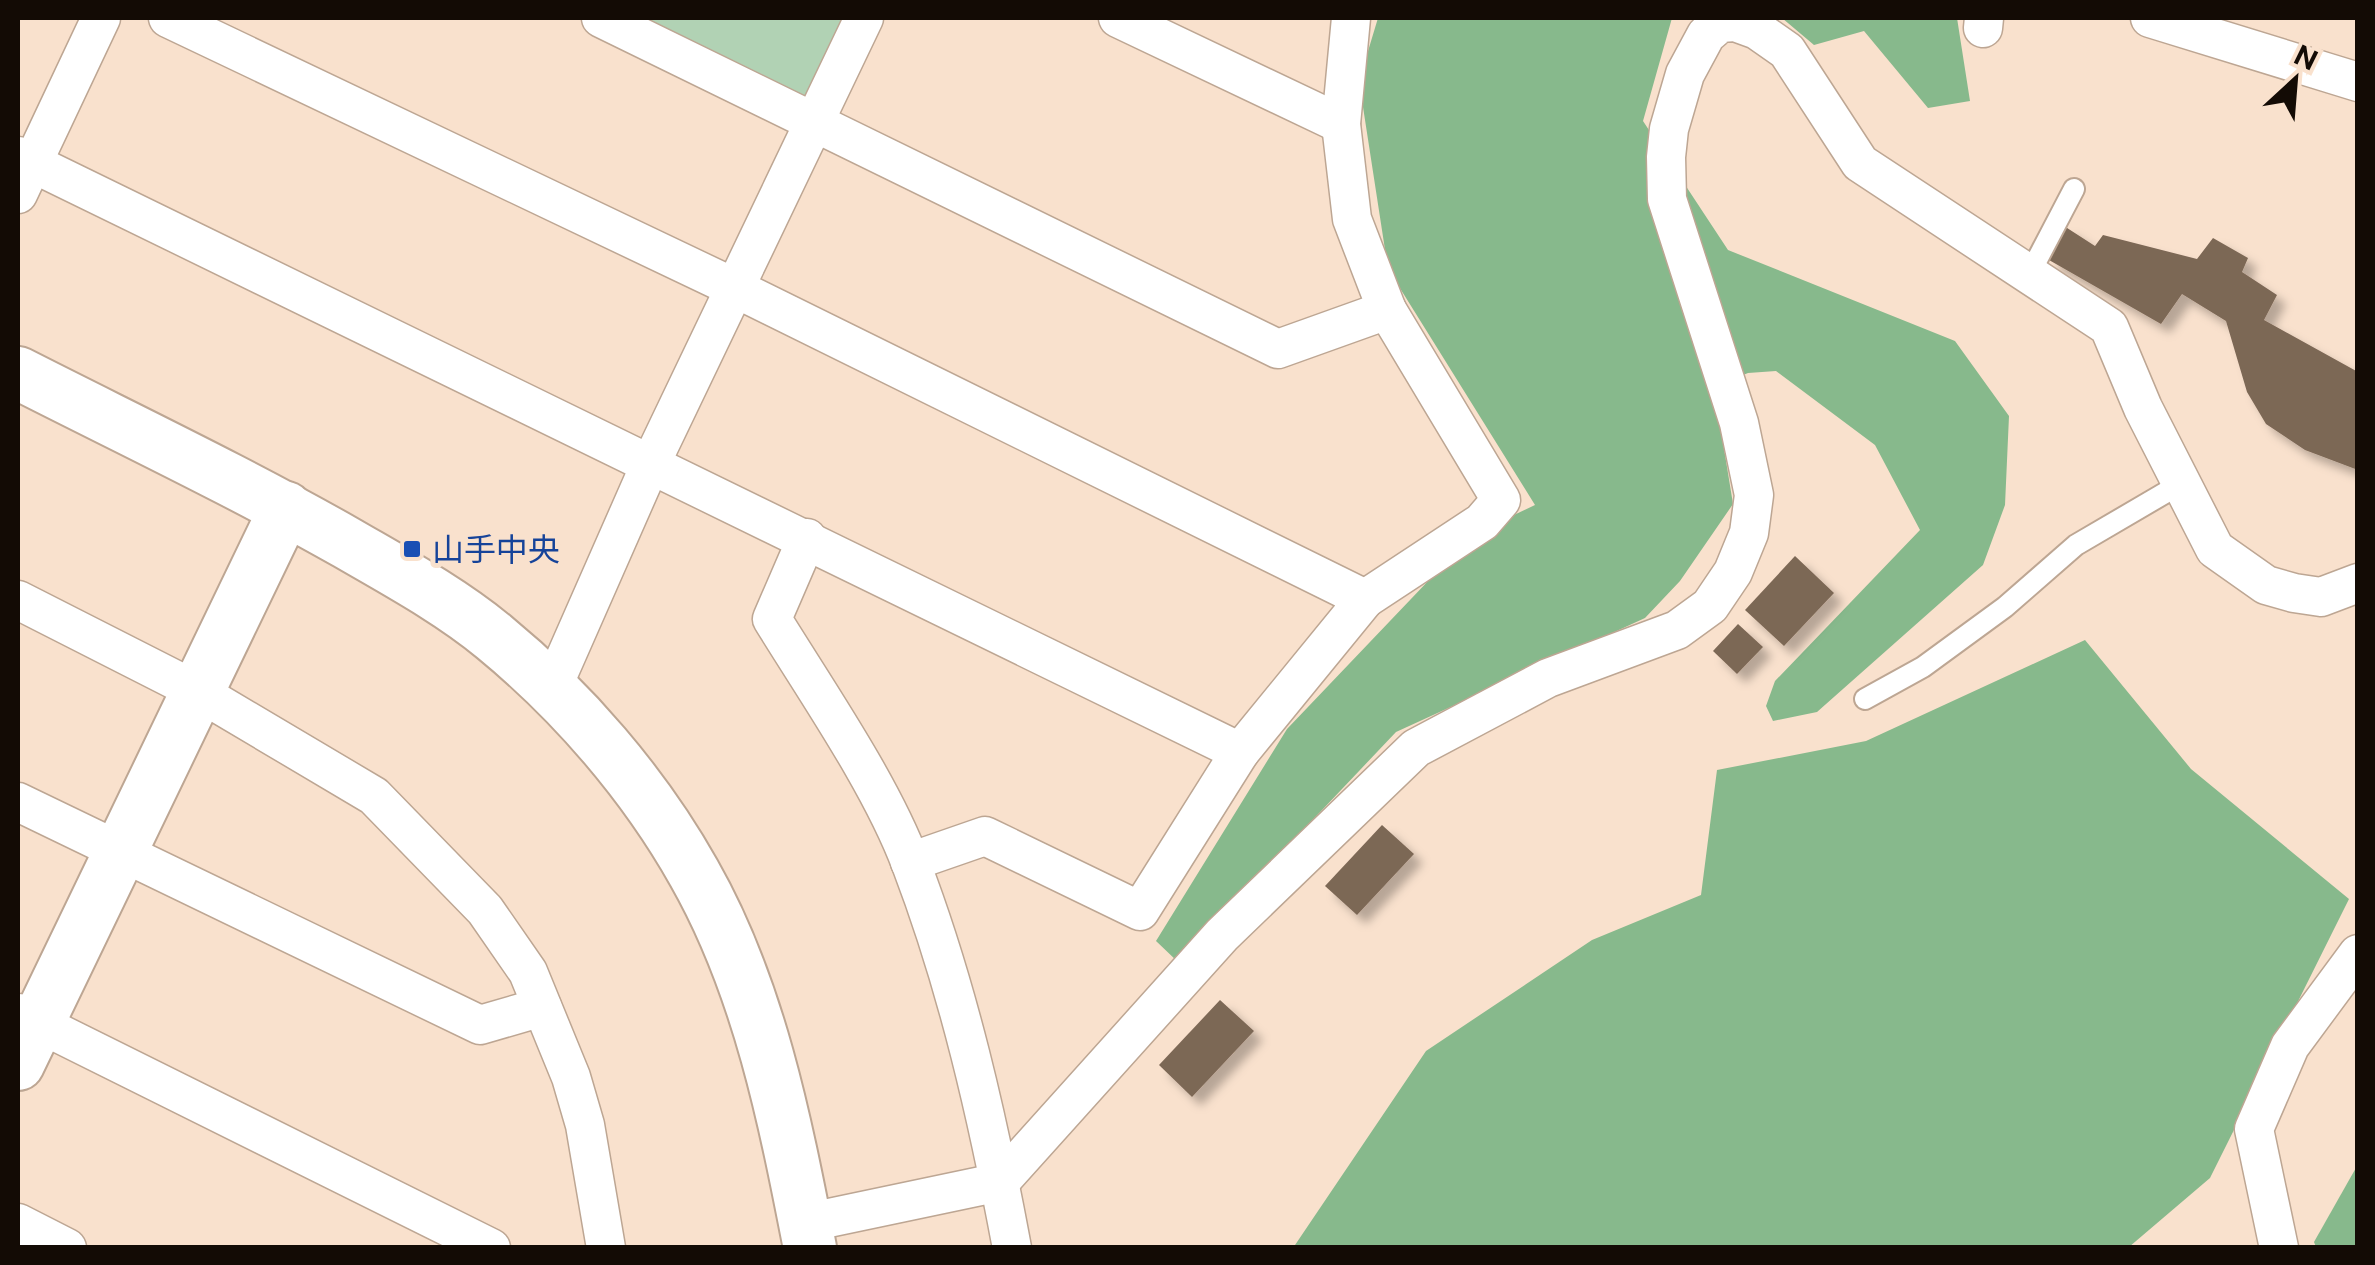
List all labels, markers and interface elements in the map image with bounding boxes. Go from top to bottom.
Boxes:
north arrow [2245,30,2345,130]
text: N [2289,37,2323,77]
place label: 山手中央 [432,531,560,568]
marker: 山手中央 [401,538,423,560]

